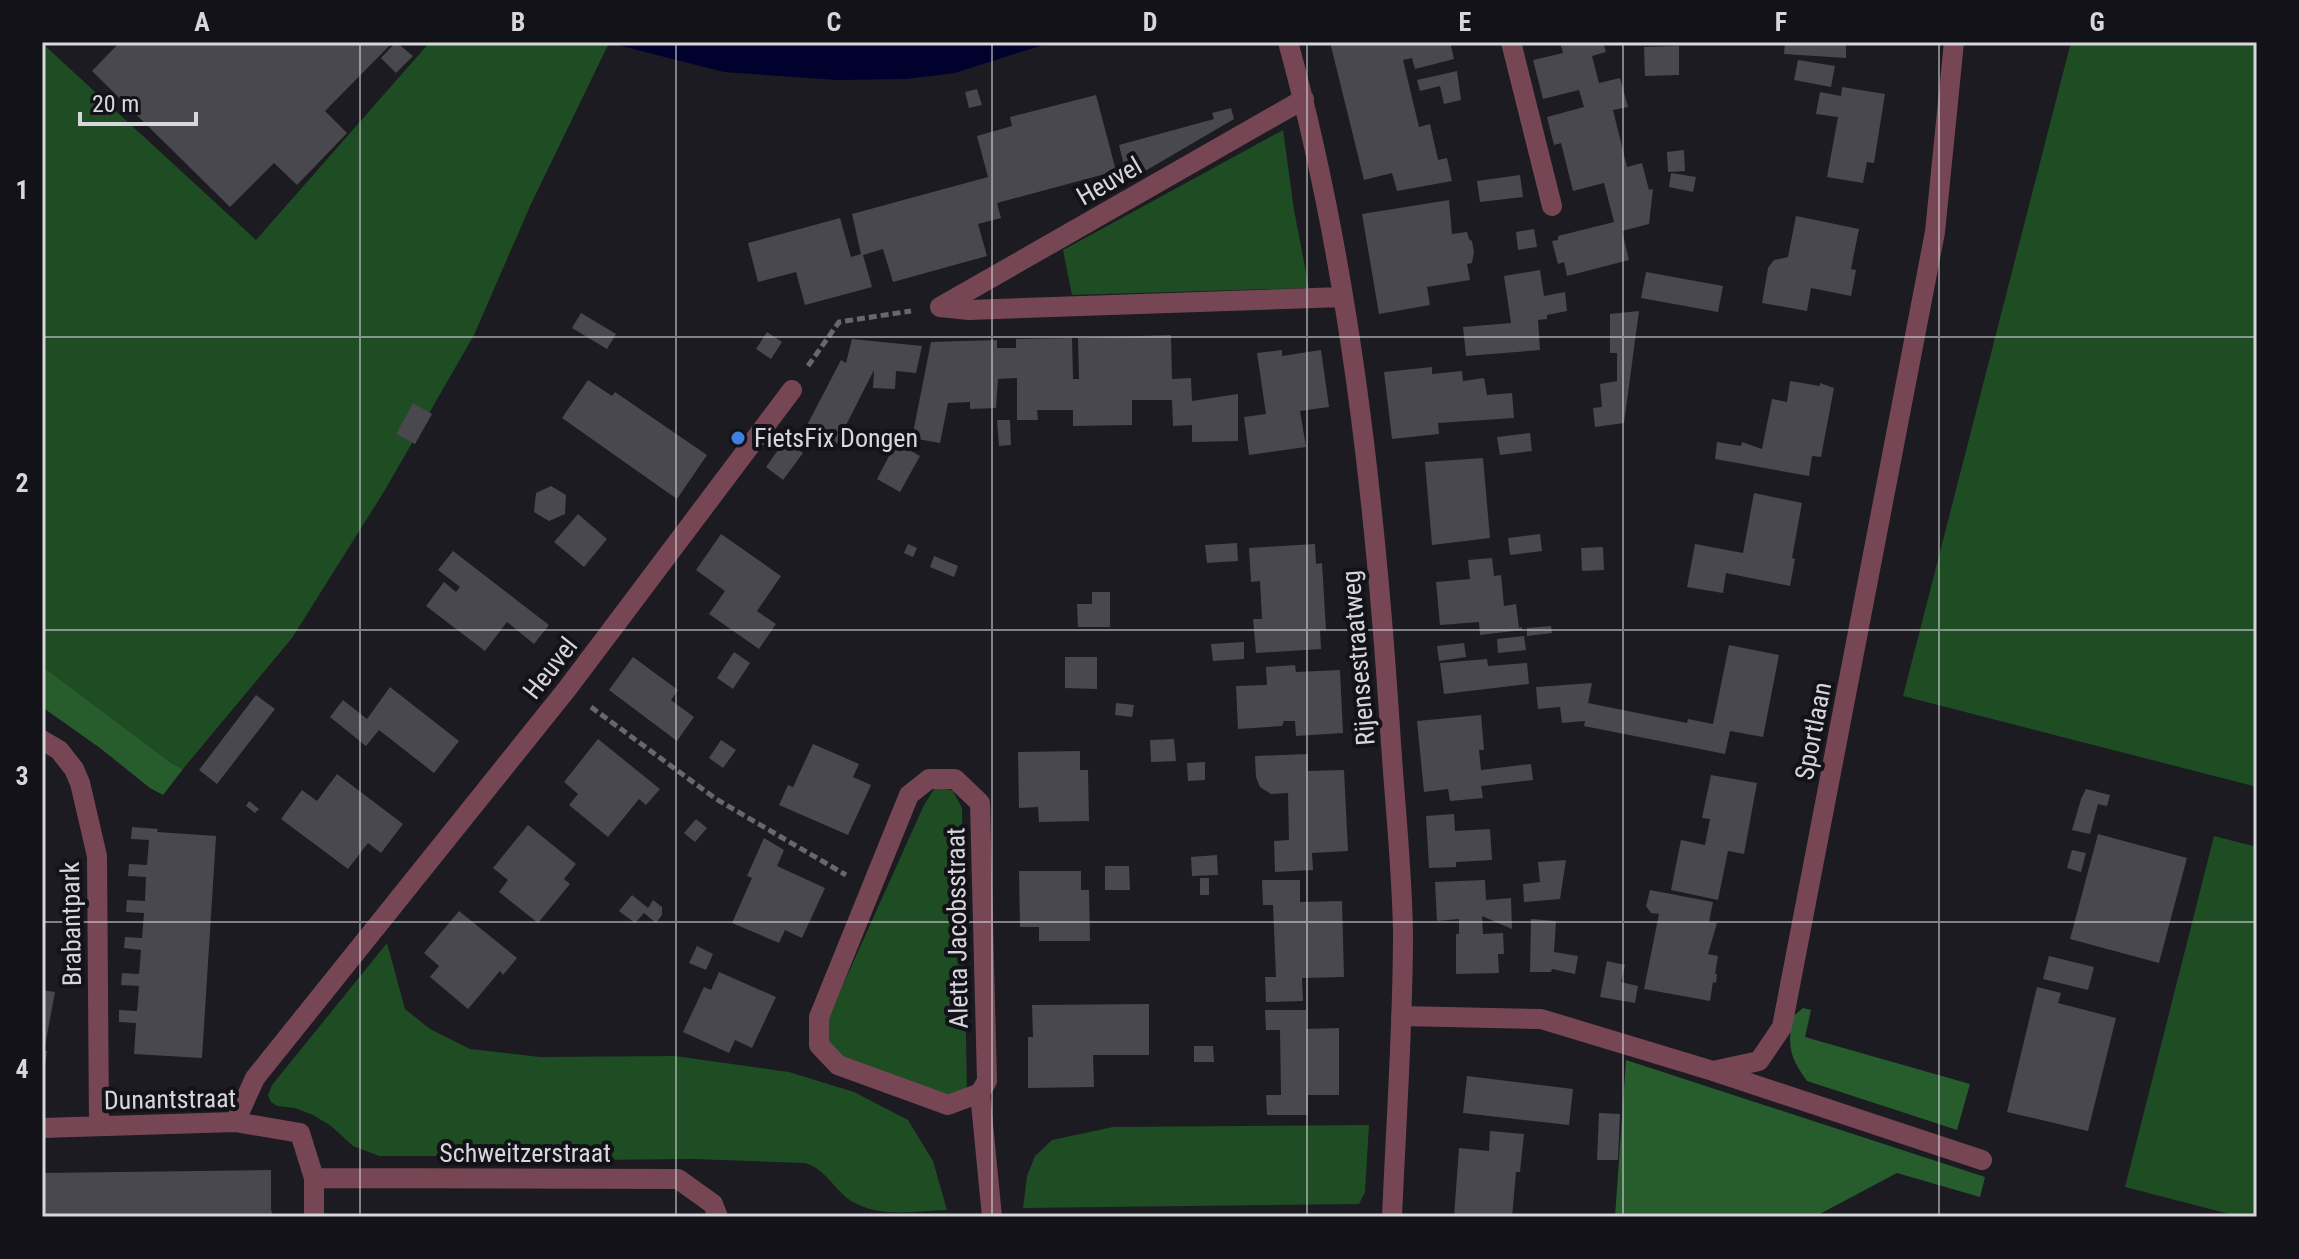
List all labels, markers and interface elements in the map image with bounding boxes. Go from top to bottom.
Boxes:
text: A [194,7,210,37]
text: B [511,7,525,37]
text: C [827,7,842,37]
text: D [1143,7,1157,37]
text: E [1459,7,1472,37]
text: F [1775,7,1787,37]
text: G [2089,7,2105,37]
scale bar [80,76,196,126]
text: 20 m [92,90,139,118]
street label: Heuvel [1071,151,1147,211]
text: 1 [15,175,29,205]
place label: FietsFix Dongen [754,423,918,453]
marker: FietsFix Dongen [729,429,747,447]
text: 2 [15,468,29,498]
street label: Rijensestraatweg [1335,569,1381,747]
street label: Heuvel [517,631,583,705]
street label: Sportlaan [1789,680,1837,782]
text: 3 [15,761,29,791]
street label: Aletta Jacobsstraat [940,827,974,1029]
street label: Brabantpark [55,861,87,987]
text: 4 [15,1054,29,1084]
street label: Dunantstraat [104,1083,236,1115]
street label: Schweitzerstraat [439,1138,611,1168]

